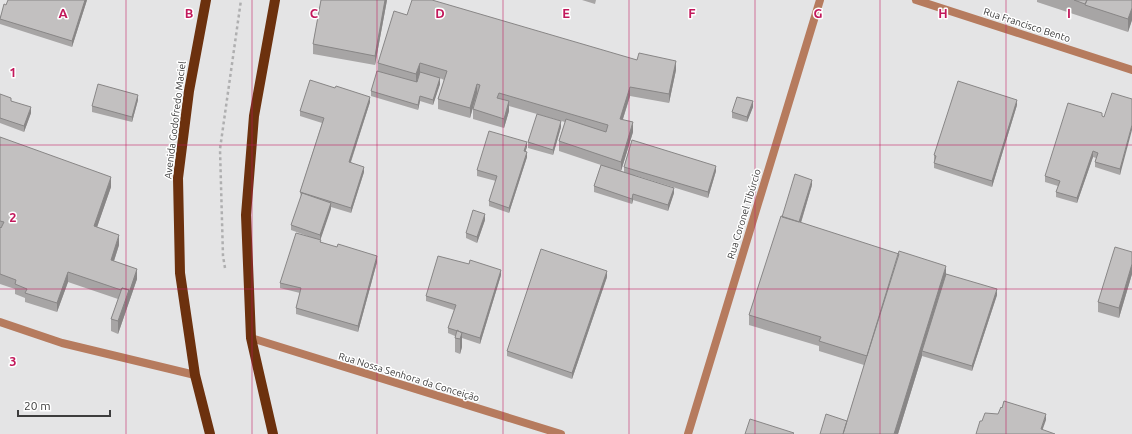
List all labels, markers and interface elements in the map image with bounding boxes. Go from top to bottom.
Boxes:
text: A [58,6,68,20]
text: B [185,6,194,20]
text: C [310,6,319,20]
text: D [435,6,445,20]
text: E [562,6,570,20]
text: F [688,6,696,20]
text: G [814,6,823,20]
text: H [938,6,948,20]
street label: Rua Francisco Bento [982,6,1072,44]
text: I [1067,6,1071,20]
street label: Avenida Godofredo Maciel [162,60,188,179]
text: 1 [9,65,17,79]
street label: Rua Coronel Tibúrcio [725,168,763,260]
text: 2 [9,210,17,224]
street label: Rua Nossa Senhora da Conceição [337,350,481,404]
text: 3 [9,354,17,368]
scale bar [18,392,110,418]
text: 20 m [24,399,51,412]

